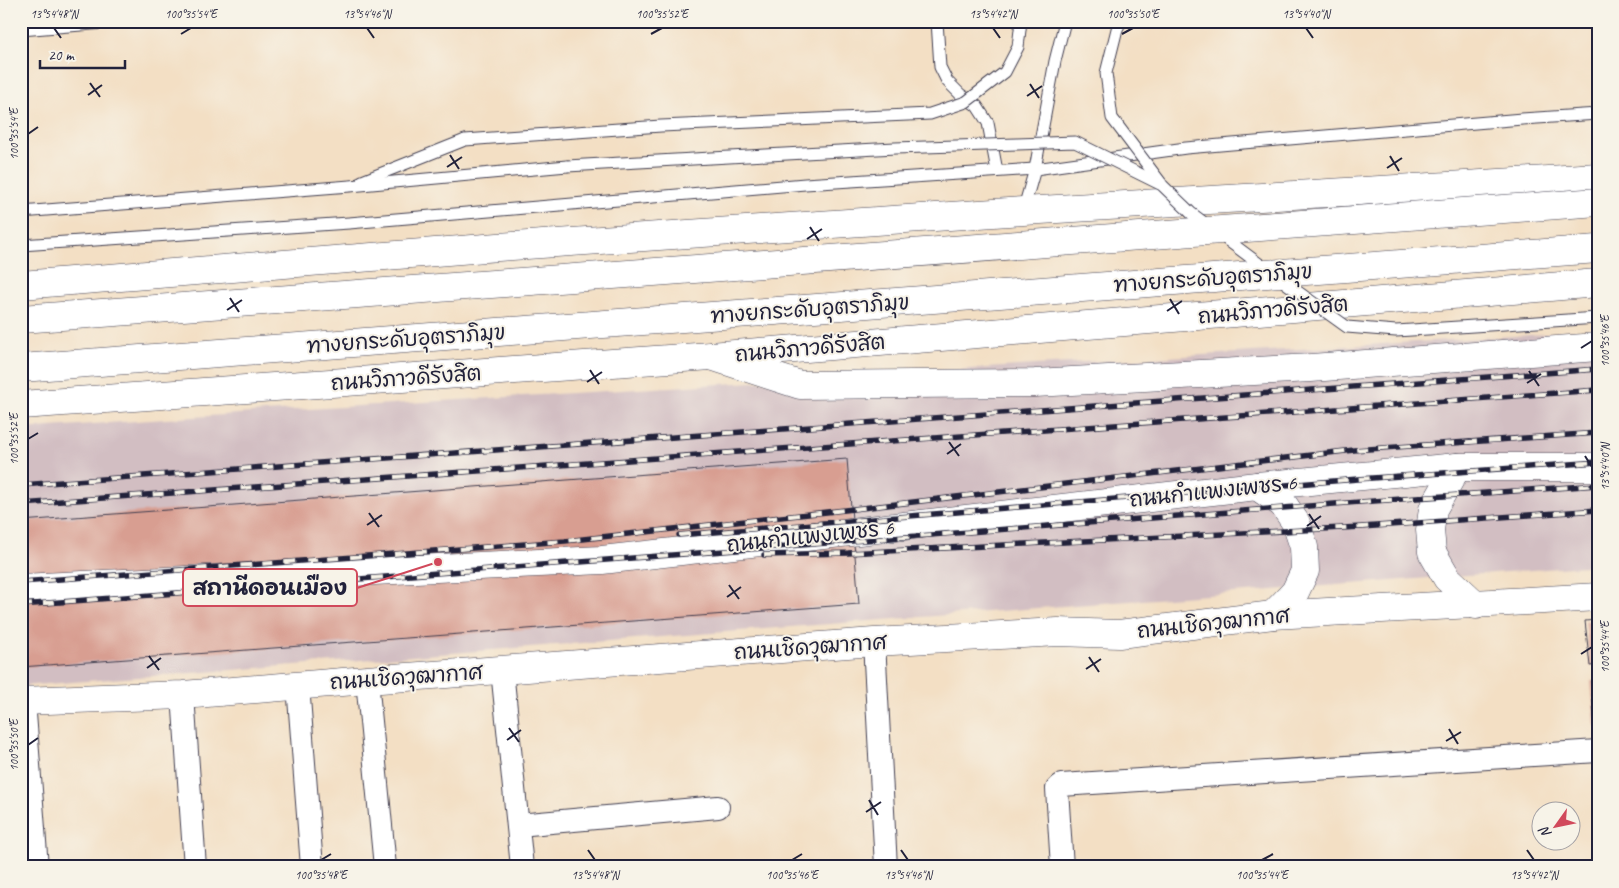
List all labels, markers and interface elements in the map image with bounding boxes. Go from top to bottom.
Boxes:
text: 13°54'48"N [30,6,79,22]
text: 100°35'54"E [165,6,219,22]
text: 13°54'46"N [343,6,392,22]
text: 100°35'52"E [636,6,690,22]
text: 13°54'42"N [969,6,1018,22]
text: 100°35'50"E [1107,6,1161,22]
text: 13°54'40"N [1282,6,1331,22]
scale bar [40,38,125,70]
text: 20 m [48,46,75,65]
text: 100°35'54"E [6,106,22,160]
street label: ทางยกระดับอุตราภิมุข [1113,258,1314,301]
street label: ทางยกระดับอุตราภิมุข [710,289,911,332]
street label: ถนนวิภาวดีรังสิต [1197,290,1349,330]
text: 100°35'46"E [1597,313,1613,367]
street label: ทางยกระดับอุตราภิมุข [306,319,507,362]
street label: ถนนวิภาวดีรังสิต [734,328,886,368]
street label: ถนนวิภาวดีรังสิต [330,360,482,396]
text: 100°35'52"E [6,411,22,465]
text: 13°54'40"N [1597,442,1613,491]
street label: ถนนกำแพงเพชร 6 [1128,469,1298,513]
street label: ถนนกำแพงเพชร 6 [725,514,895,558]
callout: สถานีดอนเมือง [183,569,357,606]
text: สถานีดอนเมือง [193,574,347,602]
street label: ถนนเชิดวุฒากาศ [1136,602,1292,647]
text: 100°35'44"E [1597,619,1613,673]
street label: ถนนเชิดวุฒากาศ [733,629,889,668]
street label: ถนนเชิดวุฒากาศ [329,659,485,698]
text: 100°35'50"E [6,717,22,771]
north arrow [1532,800,1582,850]
text: N [1535,823,1555,841]
text: 100°35'48"E [295,867,349,883]
text: 13°54'48"N [571,867,620,883]
text: 100°35'46"E [766,867,820,883]
text: 13°54'46"N [884,867,933,883]
text: 100°35'44"E [1236,867,1290,883]
text: 13°54'42"N [1510,867,1559,883]

